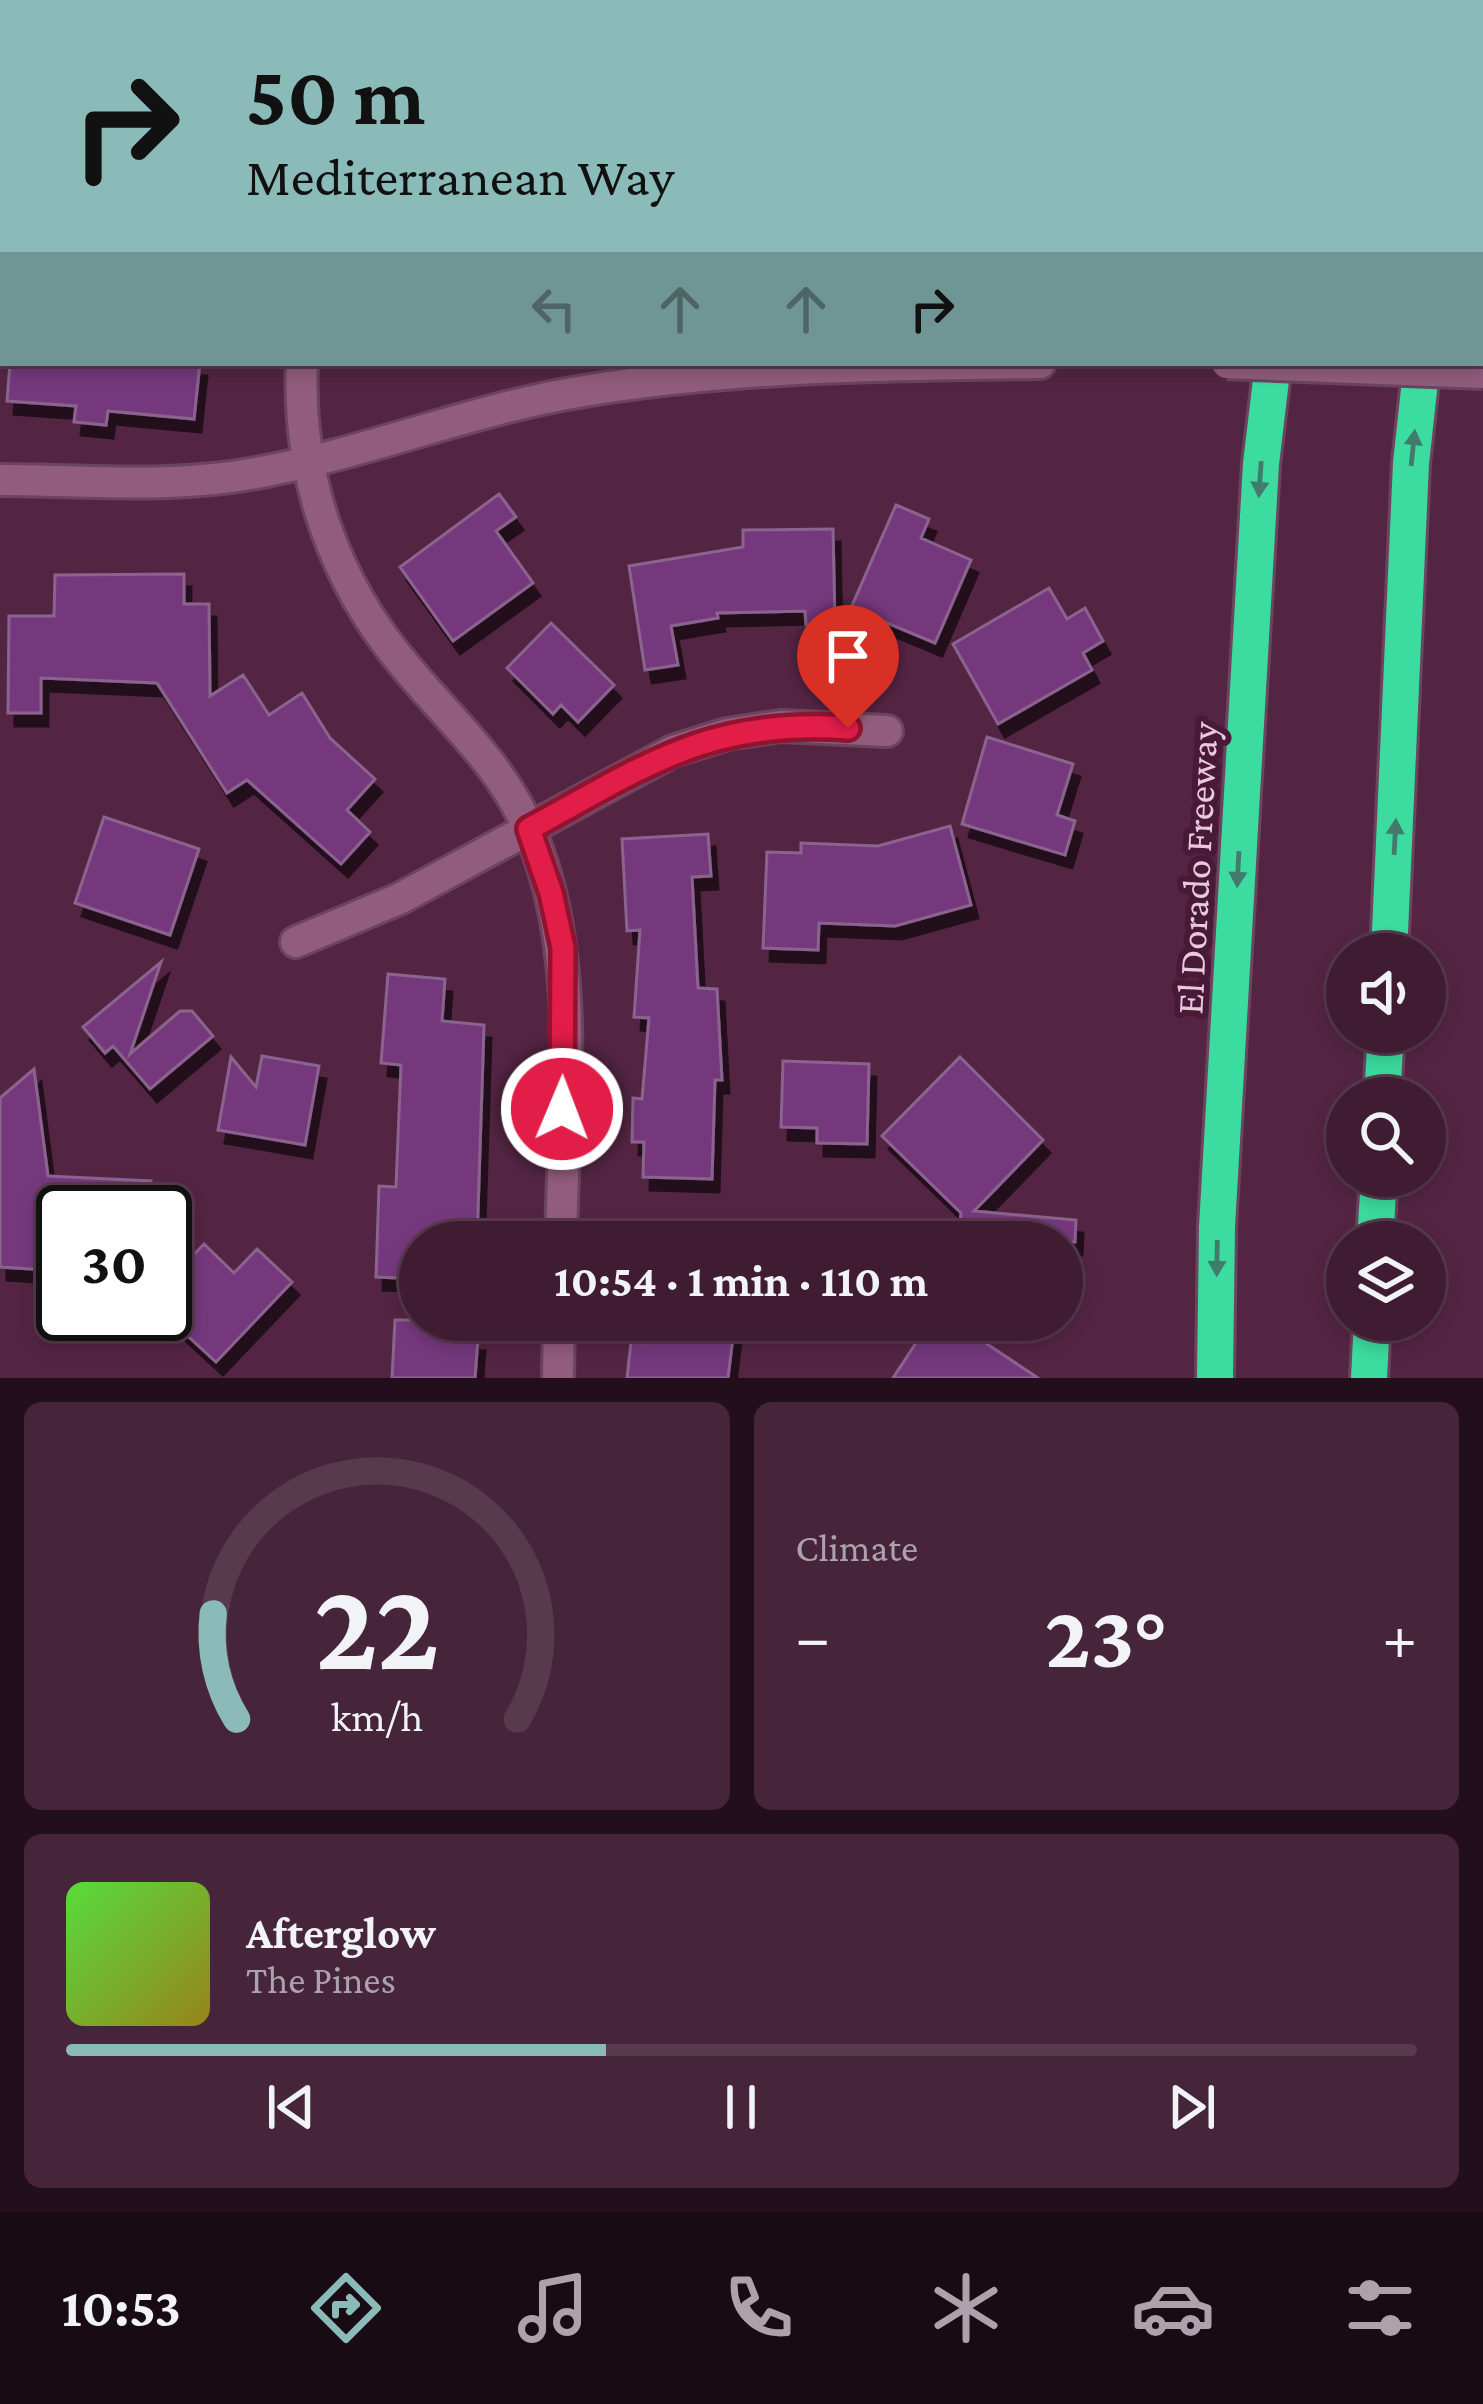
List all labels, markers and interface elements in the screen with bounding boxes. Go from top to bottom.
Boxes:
icon: right [48,48,204,204]
text: 50 m [246,49,425,142]
text: Mediterranean Way [246,147,674,207]
icon: left [521,276,587,342]
icon: ahead [647,276,713,342]
icon: ahead [773,276,839,342]
icon: right [899,276,965,342]
one-way arrow [1404,428,1423,466]
one-way arrow [1250,461,1269,499]
pin [797,605,899,728]
icon: arrive [815,623,881,689]
street label: El Dorado Freeway [1167,720,1227,1015]
one-way arrow [1386,817,1405,855]
one-way arrow [1228,851,1247,889]
map controls [1326,933,1446,1341]
button: sound [1326,933,1446,1053]
position arrow [499,1046,625,1172]
button: search [1326,1077,1446,1197]
speed limit sign: 30 [36,1185,192,1341]
button: layers [1326,1221,1446,1341]
one-way arrow [1207,1240,1226,1278]
text: 10:54 · 1 min · 110 m [554,1256,928,1306]
text: Climate [796,1526,918,1569]
text: 22 [314,1556,439,1695]
text: 23° [1045,1586,1168,1686]
text: − [796,1600,830,1673]
text: + [1382,1600,1417,1673]
text: km/h [331,1693,423,1740]
text: Afterglow [246,1908,436,1958]
text: The Pines [246,1958,396,2001]
icon: previous [258,2074,324,2140]
icon: pause [708,2074,774,2140]
icon: next [1159,2074,1225,2140]
icon: directions [304,2266,388,2350]
icon: music [511,2266,595,2350]
icon: phone [717,2266,801,2350]
icon: climate [924,2266,1008,2350]
icon: car [1131,2266,1215,2350]
icon: filters [1338,2266,1422,2350]
text: 10:53 [61,2278,181,2338]

